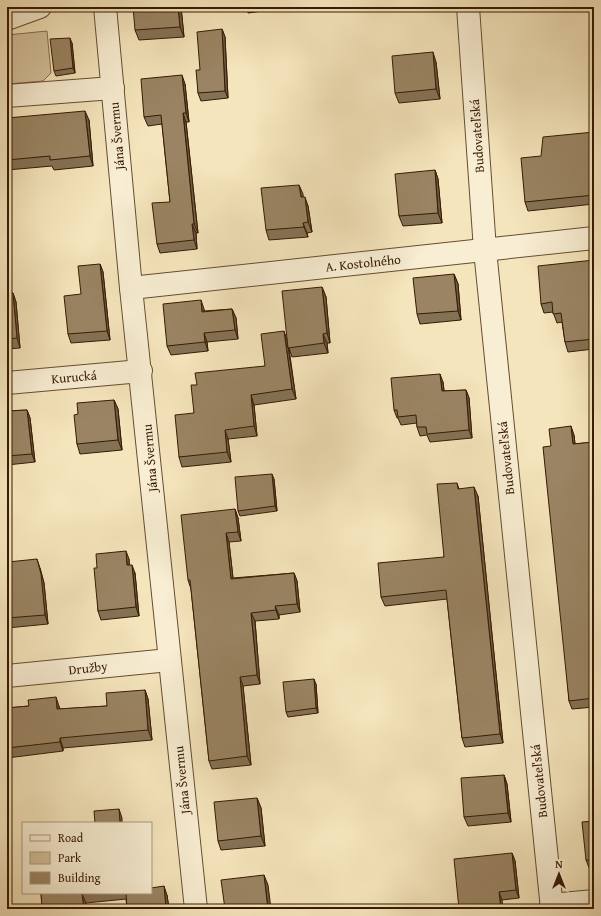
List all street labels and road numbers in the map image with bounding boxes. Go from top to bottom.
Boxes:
street label: Budovateľská [465,98,489,173]
street label: Jána Švermu [105,101,130,173]
street label: A. Kostolného [324,250,402,276]
street label: Kurucká [51,365,98,388]
street label: Budovateľská [493,420,519,496]
street label: Jána Švermu [138,423,163,495]
street label: Družby [68,656,109,679]
street label: Budovateľská [526,743,552,819]
street label: Jána Švermu [169,745,195,817]

